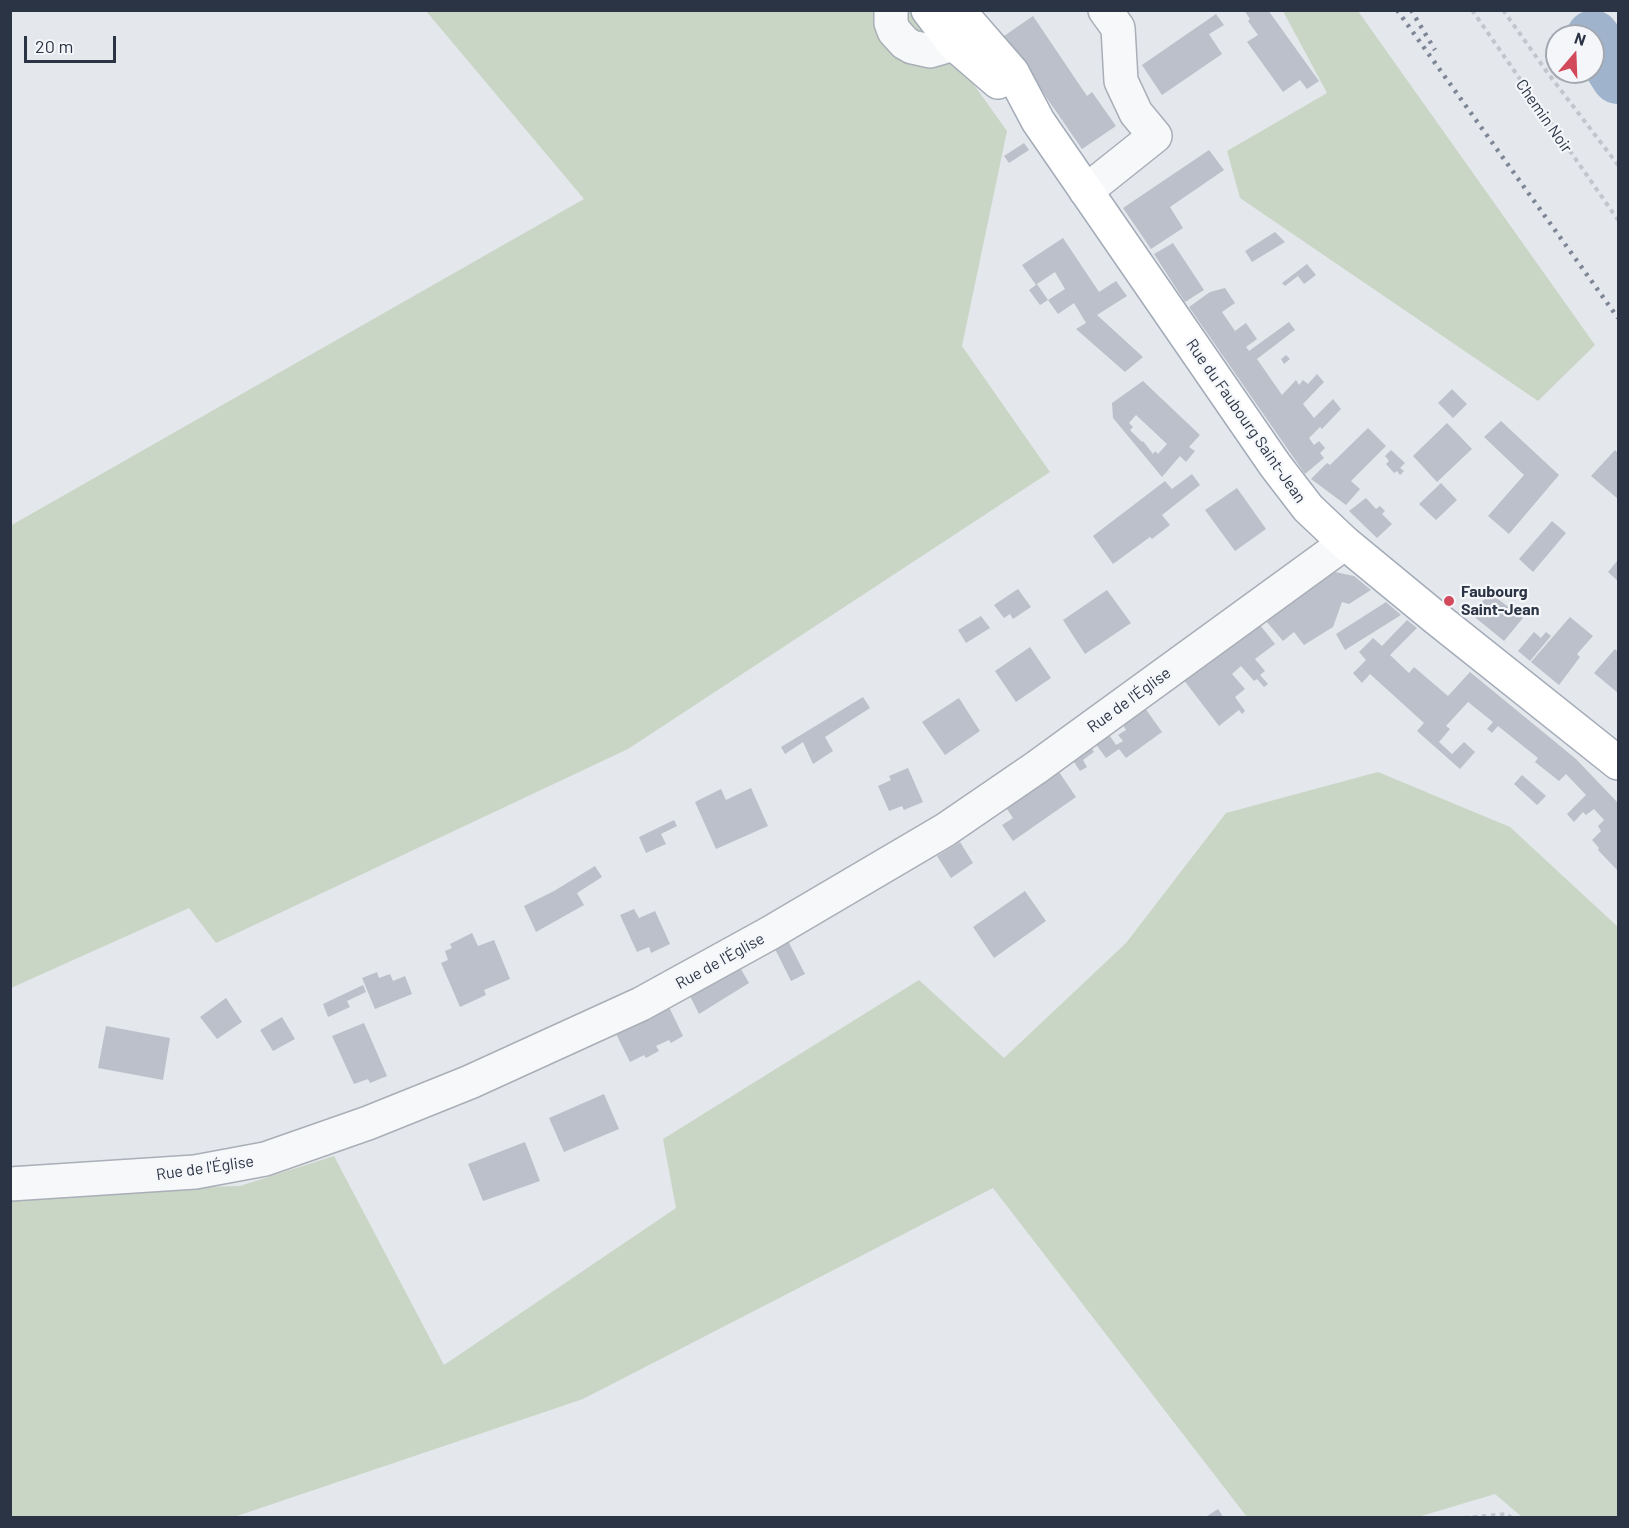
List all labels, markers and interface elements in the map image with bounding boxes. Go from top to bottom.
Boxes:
scale bar [27,24,118,62]
north arrow [1545,24,1605,84]
text: N [1572,28,1588,49]
text: 20 m [35,35,73,57]
street label: Chemin Noir [1512,76,1576,156]
street label: Rue du Faubourg Saint-Jean [1182,335,1310,507]
place label: Faubourg Saint-Jean [1461,582,1539,620]
marker: Faubourg Saint-Jean [1442,594,1456,608]
street label: Rue de l'Église [1083,663,1175,737]
street label: Rue de l'Église [672,929,768,993]
street label: Rue de l'Église [155,1152,255,1184]

